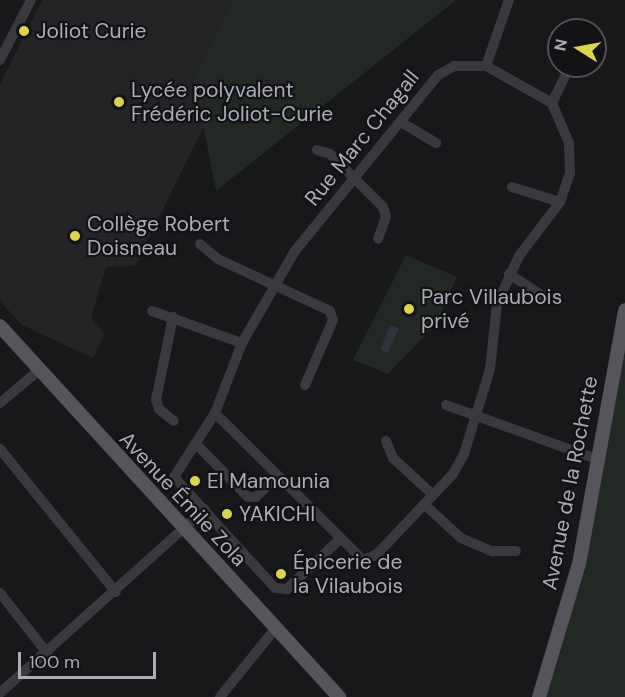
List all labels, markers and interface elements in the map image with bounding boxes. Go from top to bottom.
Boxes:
place label: Joliot Curie [36,18,146,44]
north arrow [547,18,607,78]
marker: Joliot Curie [17,24,31,38]
text: N [549,37,572,53]
street label: Rue Marc Chagall [300,65,424,211]
place label: Lycée polyvalent Frédéric Joliot-Curie [131,77,333,127]
marker: Lycée polyvalent Frédéric Joliot-Curie [112,95,126,109]
place label: Collège Robert Doisneau [87,211,230,261]
marker: Collège Robert Doisneau [68,229,82,243]
place label: Parc Villaubois privé [421,284,562,334]
marker: Parc Villaubois privé [402,302,416,316]
street label: Avenue de la Rochette [537,374,603,592]
street label: Avenue Émile Zola [114,427,252,571]
place label: El Mamounia [207,468,330,494]
marker: El Mamounia [188,474,202,488]
place label: YAKICHI [239,501,315,527]
marker: YAKICHI [220,507,234,521]
place label: Épicerie de la Vilaubois [293,549,403,599]
marker: Épicerie de la Vilaubois [274,567,288,581]
scale bar [21,640,159,678]
text: 100 m [29,650,80,674]

